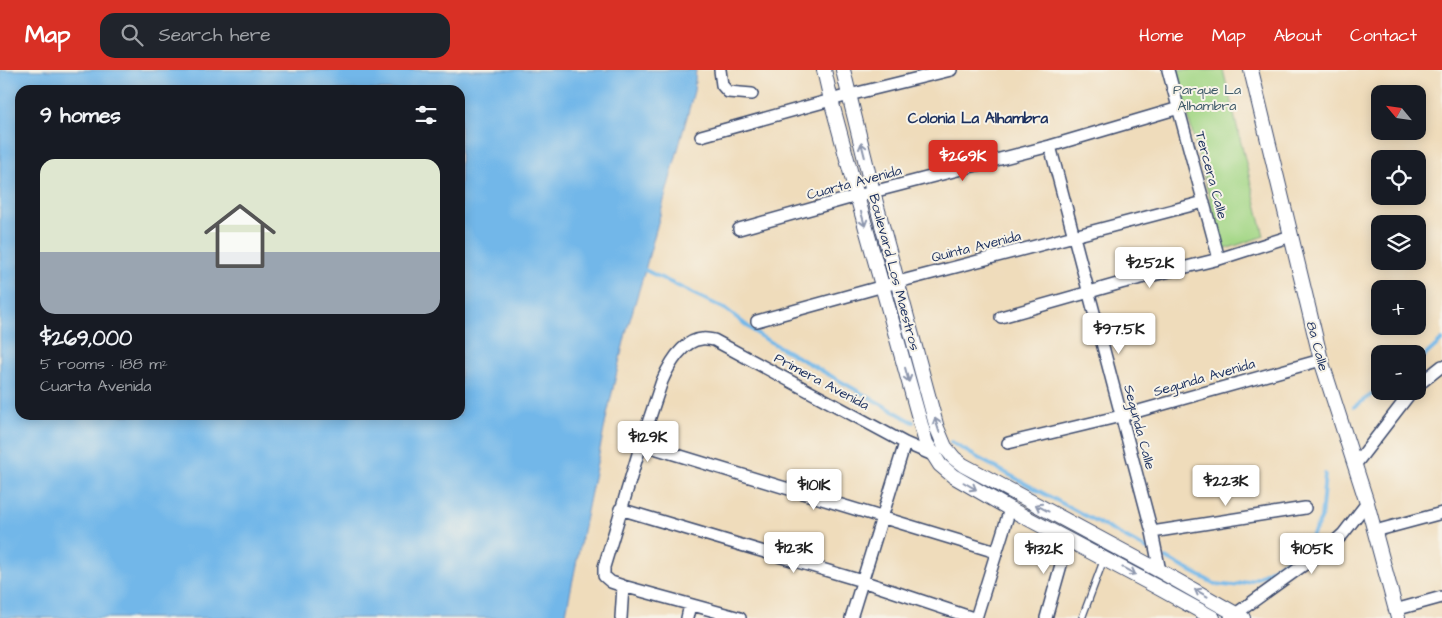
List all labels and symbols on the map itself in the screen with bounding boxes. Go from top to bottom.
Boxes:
park label: Parque La Alhambra [1173,80,1241,116]
north arrow [1371,85,1426,140]
district label: Colonia La Alhambra [908,108,1049,129]
street label: Tercera Calle [1190,129,1232,222]
pin: $269K [928,140,998,182]
one-way arrow [857,143,867,159]
street label: Cuarta Avenida [805,161,904,205]
street label: Boulevard Los Maestros [863,192,925,353]
one-way arrow [859,210,869,226]
street label: Quinta Avenida [929,226,1023,268]
pin: $252K [1115,246,1185,289]
pin: $97.5K [1078,312,1160,355]
street label: 8a Calle [1301,319,1333,374]
street label: Primera Avenida [771,348,873,415]
street label: Segunda Avenida [1151,354,1258,402]
one-way arrow [903,367,913,383]
street label: Segunda Calle [1118,383,1160,472]
one-way arrow [932,418,941,434]
pin: $129K [613,420,683,463]
pin: $223K [1191,464,1261,507]
pin: $101K [779,468,849,511]
one-way arrow [963,481,978,491]
one-way arrow [1035,503,1050,513]
pin: $123K [759,532,829,574]
pin: $132K [1009,532,1079,575]
pin: $105K [1277,532,1347,575]
one-way arrow [1121,567,1135,577]
one-way arrow [1194,588,1208,598]

